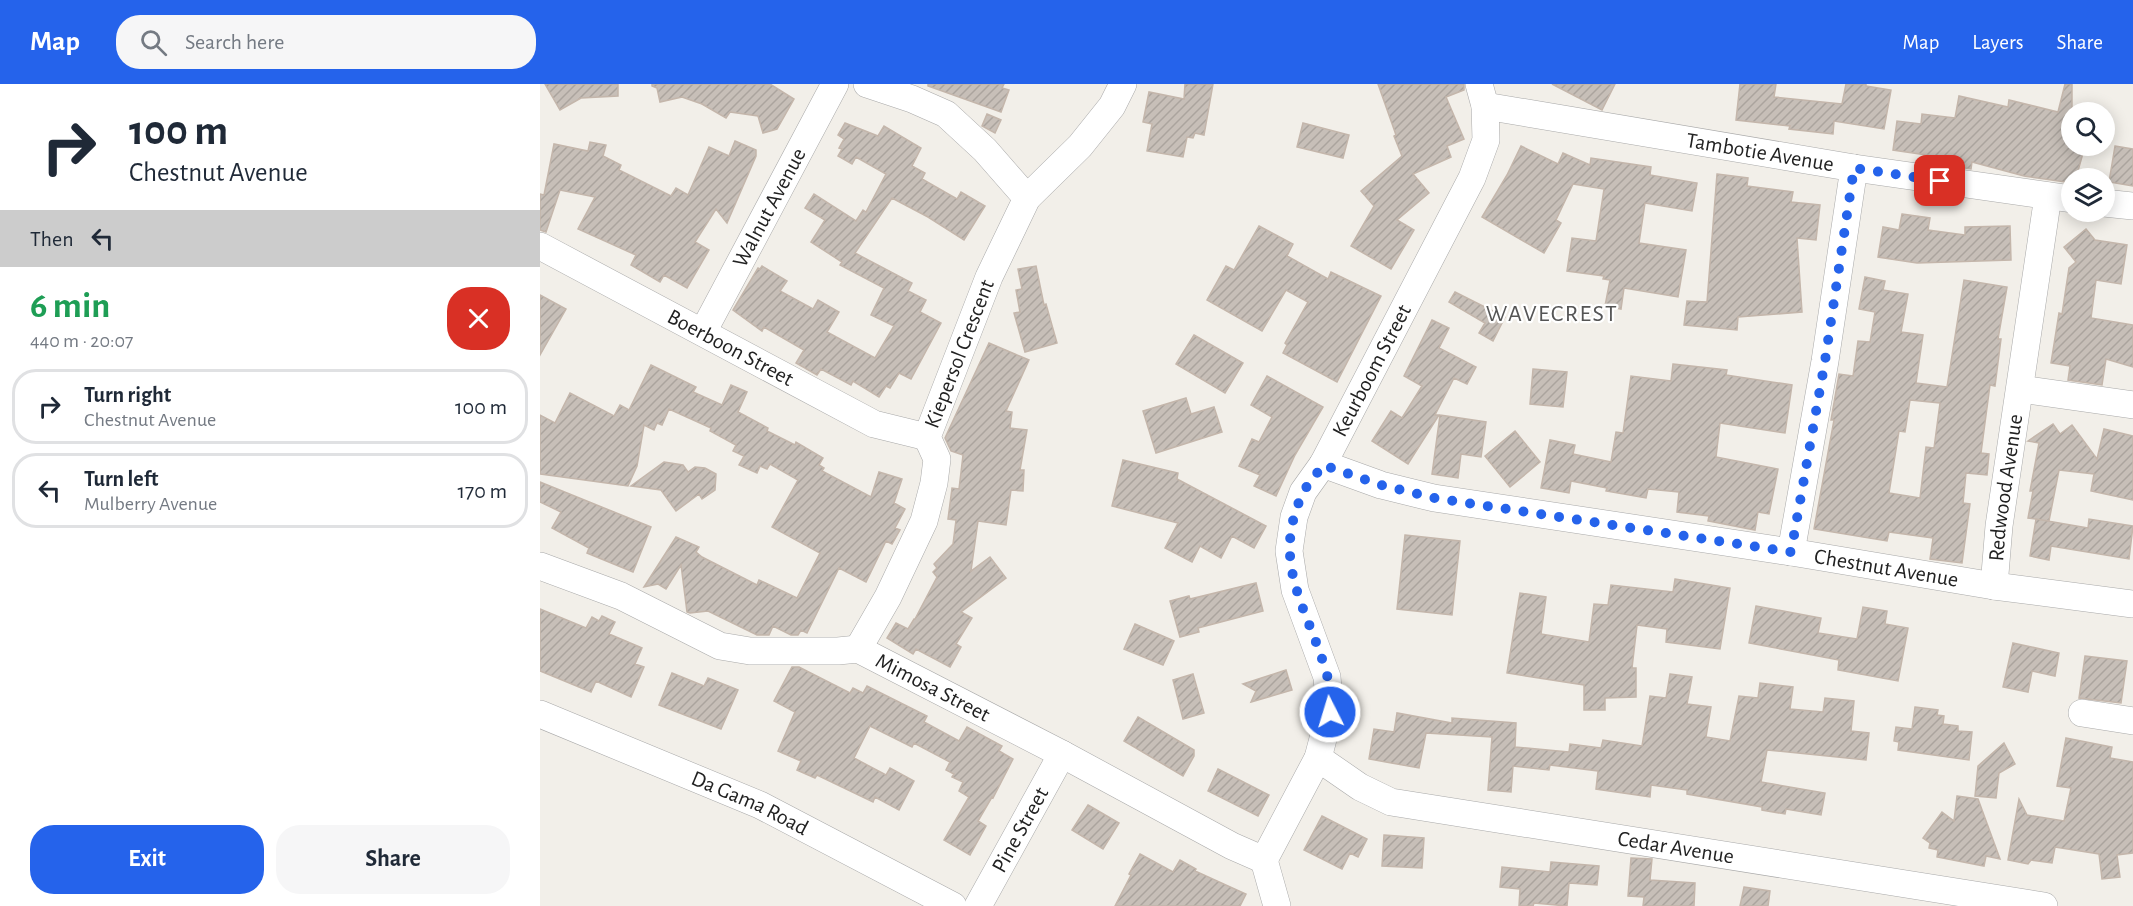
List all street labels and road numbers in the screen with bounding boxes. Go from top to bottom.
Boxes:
street label: Tambotie Avenue [1685,129,1836,175]
street label: Walnut Avenue [729,144,810,271]
street label: Kiepersol Crescent [921,276,998,431]
street label: Keurboom Street [1328,301,1415,440]
street label: Boerboon Street [664,305,797,390]
street label: Redwood Avenue [1985,413,2026,562]
street label: Chestnut Avenue [1813,545,1960,591]
street label: Mimosa Street [872,649,993,726]
street label: Da Gama Road [688,767,812,839]
street label: Pine Street [988,783,1052,876]
street label: Cedar Avenue [1616,827,1736,867]

